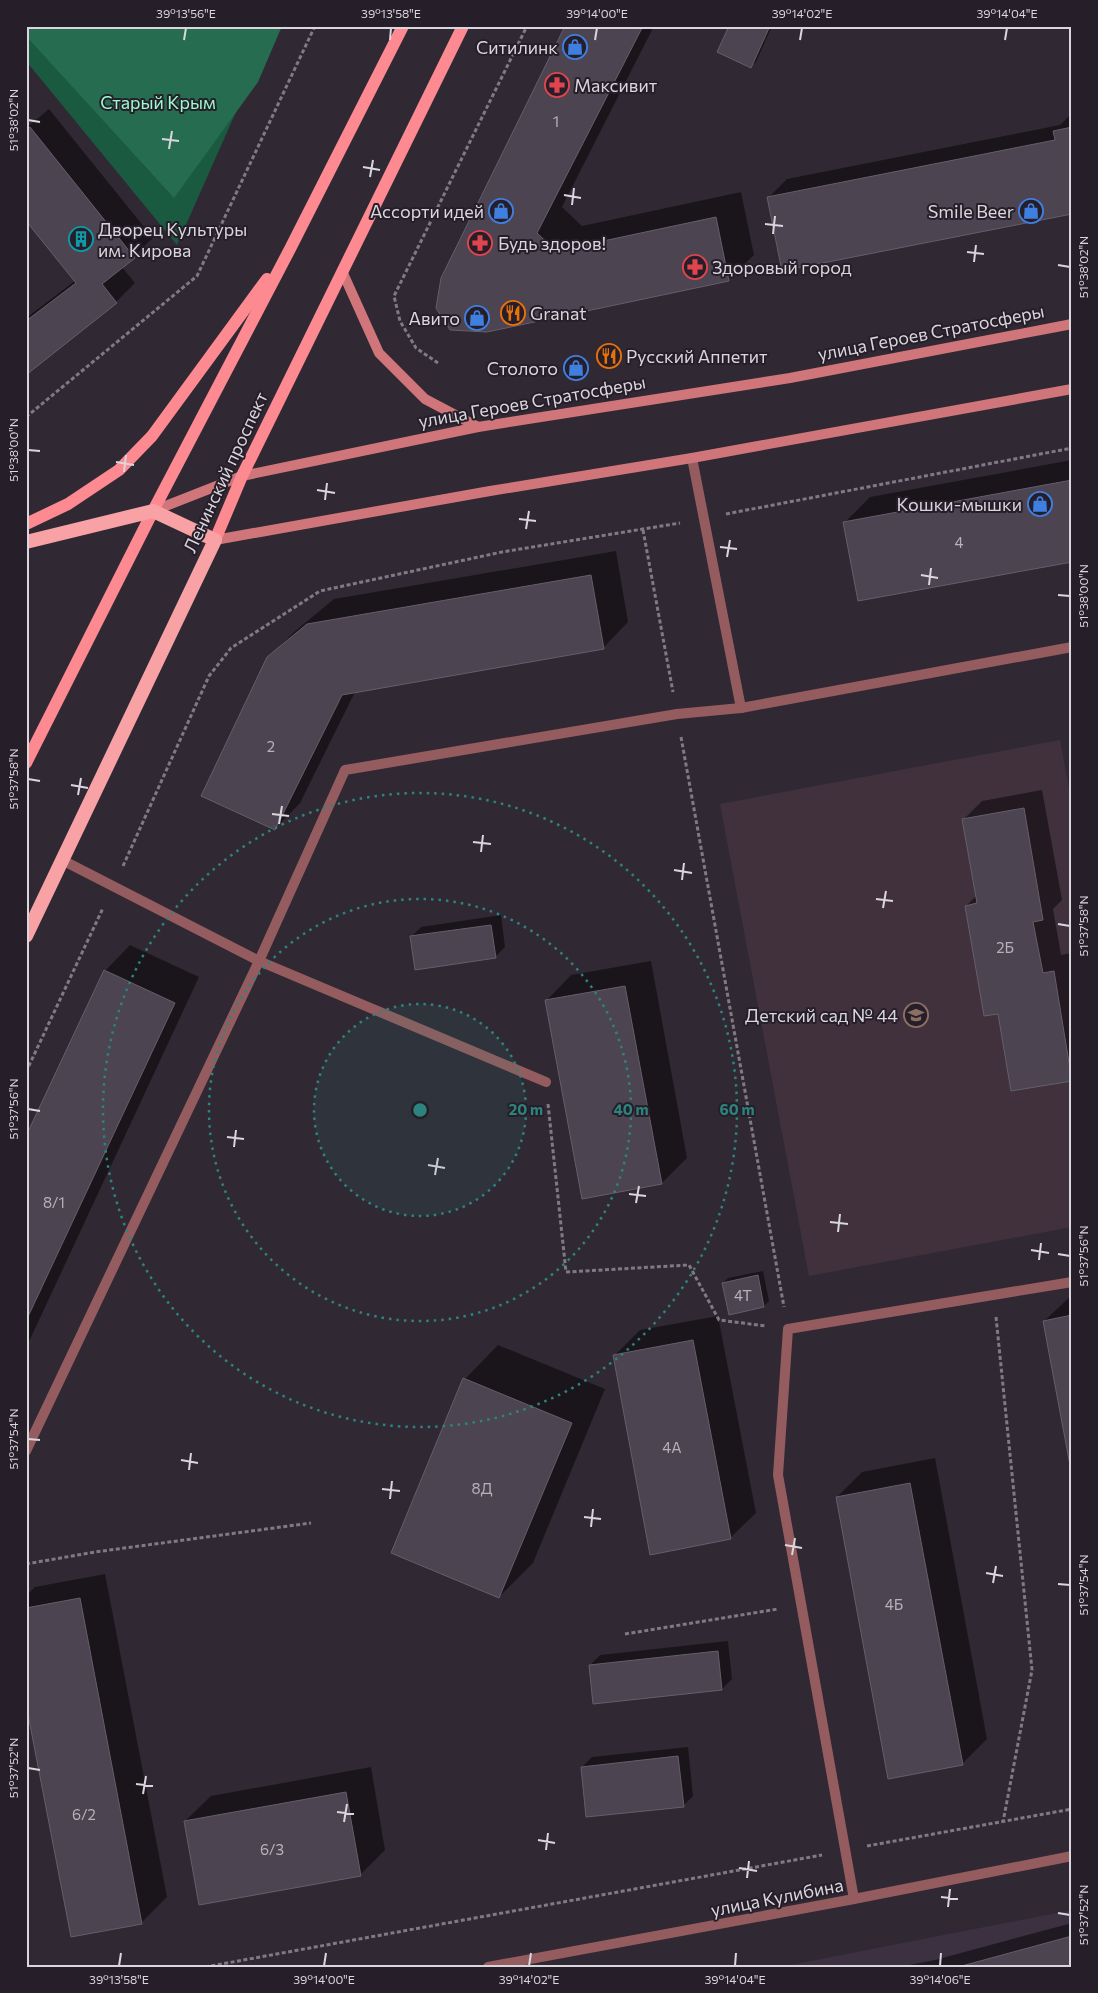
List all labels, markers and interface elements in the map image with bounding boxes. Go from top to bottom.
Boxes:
text: 39°13'56"E [156,6,216,20]
text: 39°13'58"E [361,6,421,20]
text: 39°14'00"E [566,6,628,20]
text: 39°14'02"E [772,6,832,20]
text: 39°14'04"E [976,6,1038,20]
shop icon: Ситилинк [562,34,588,60]
place label: Ситилинк [476,36,558,58]
pharmacy icon: Максивит [544,72,570,98]
place label: Максивит [574,74,658,96]
text: 51°38'02"N [6,89,20,151]
park label: Старый Крым [100,91,216,113]
house number: 1 [553,112,559,130]
shop icon: Ассорти идей [488,198,514,224]
shop icon: Smile Beer [1018,198,1044,224]
place label: Ассорти идей [370,200,484,222]
place label: Smile Beer [928,200,1014,222]
place label: Дворец Культуры им. Кирова [98,218,247,261]
building icon: Дворец Культуры им. Кирова [68,226,94,252]
pharmacy icon: Будь здоров! [467,230,493,256]
place label: Будь здоров! [498,232,606,254]
text: 51°38'02"N [1076,236,1090,298]
pharmacy icon: Здоровый город [682,254,708,280]
place label: Здоровый город [712,256,852,278]
street label: улица Героев Стратосферы [816,299,1046,365]
restaurant icon: Granat [500,300,526,326]
place label: Granat [530,302,587,324]
shop icon: Авито [464,305,490,331]
place label: Авито [409,307,460,329]
restaurant icon: Русский Аппетит [596,343,622,369]
place label: Русский Аппетит [626,345,768,367]
shop icon: Столото [563,355,589,381]
place label: Столото [487,357,558,379]
street label: улица Героев Стратосферы [417,370,647,432]
street label: Ленинский проспект [178,388,272,556]
text: 51°38'00"N [6,418,20,482]
shop icon: Кошки-мышки [1027,491,1053,517]
place label: Кошки-мышки [897,493,1022,515]
house number: 4 [955,533,964,551]
text: 51°38'00"N [1076,564,1090,628]
house number: 2 [267,737,275,755]
text: 51°37'58"N [6,748,20,810]
text: 51°37'58"N [1076,895,1090,957]
house number: 2Б [996,938,1014,956]
school or university icon: Детский сад № 44 [903,1002,929,1028]
place label: Детский сад № 44 [745,1004,898,1026]
text: 51°37'56"N [6,1078,20,1140]
text: 20 m [509,1100,543,1118]
text: 40 m [613,1100,649,1118]
text: 60 m [719,1100,755,1118]
centre of rings [411,1101,429,1119]
house number: 8/1 [43,1193,65,1211]
text: 51°37'56"N [1076,1225,1090,1287]
house number: 4Т [734,1286,752,1304]
text: 51°37'54"N [6,1409,20,1469]
house number: 4А [662,1438,682,1456]
house number: 8Д [472,1479,493,1497]
text: 51°37'54"N [1076,1555,1090,1615]
house number: 4Б [885,1595,903,1613]
text: 51°37'52"N [6,1738,20,1798]
house number: 6/2 [72,1805,96,1823]
house number: 6/3 [260,1840,284,1858]
street label: улица Кулибина [709,1873,845,1921]
text: 51°37'52"N [1076,1885,1090,1945]
text: 39°13'58"E [89,1972,149,1986]
text: 39°14'00"E [293,1972,355,1986]
text: 39°14'02"E [499,1972,559,1986]
text: 39°14'04"E [704,1972,766,1986]
text: 39°14'06"E [909,1972,971,1986]

